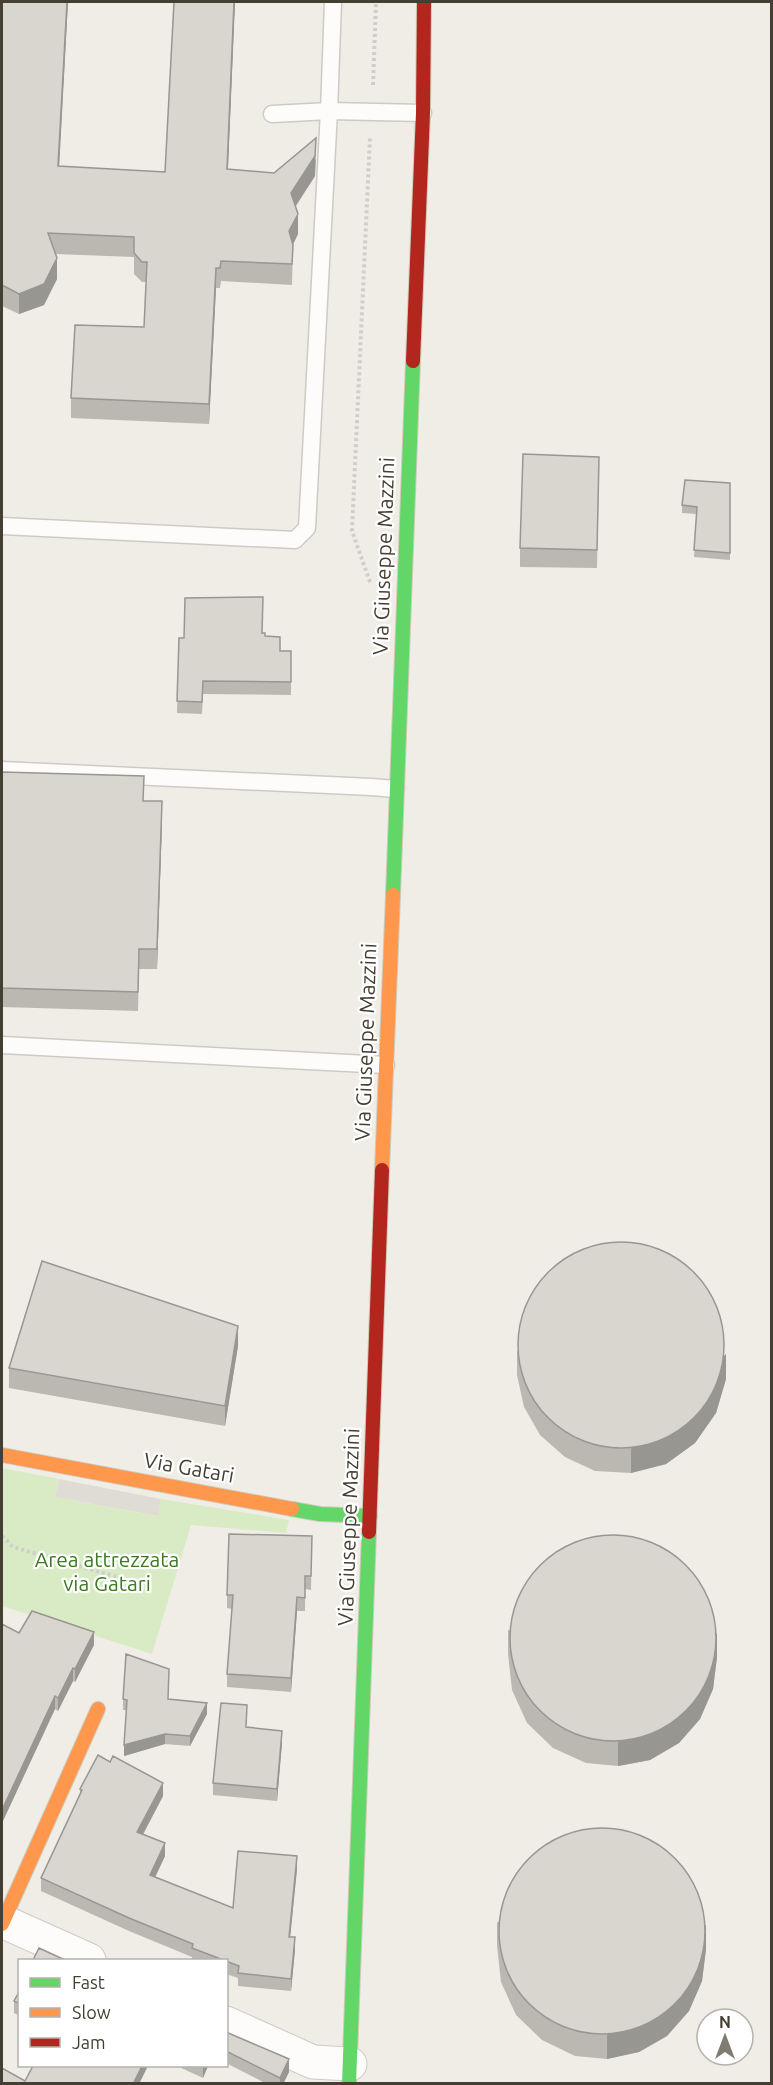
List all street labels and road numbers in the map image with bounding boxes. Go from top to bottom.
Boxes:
street label: Via Giuseppe Mazzini [368,457,398,655]
street label: Via Giuseppe Mazzini [350,943,380,1141]
street label: Via Giuseppe Mazzini [333,1428,363,1626]
street label: Via Gatari [142,1447,236,1487]

